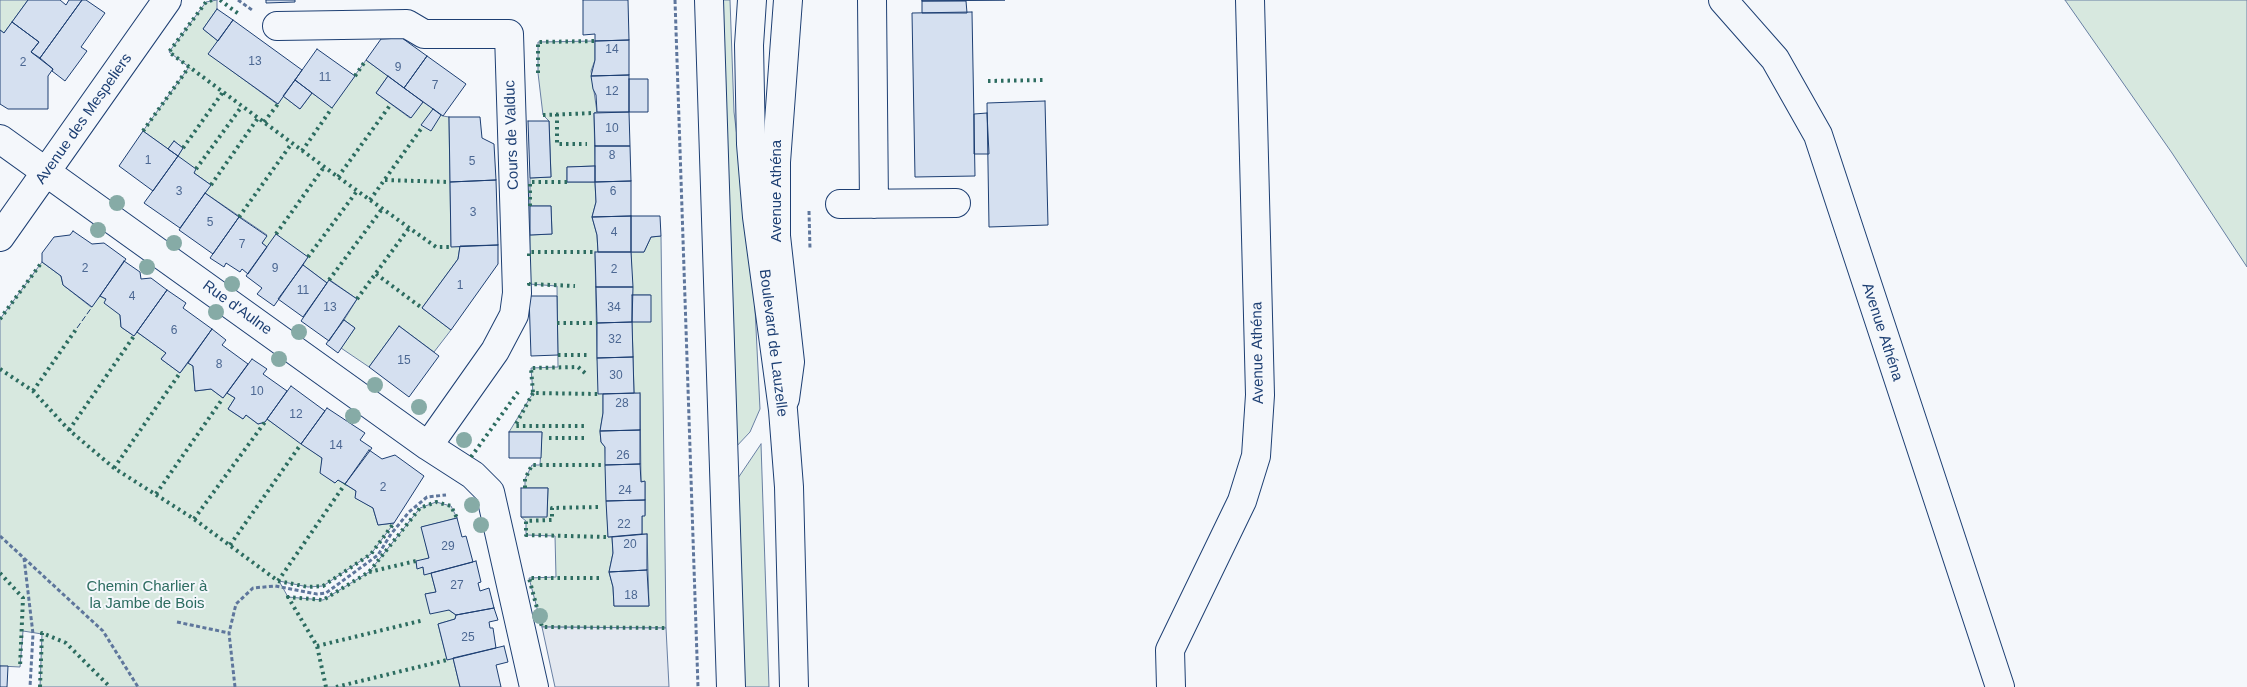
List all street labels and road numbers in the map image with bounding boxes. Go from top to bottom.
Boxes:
street label: Avenue des Mespeliers [32,50,136,188]
street label: Cours de Valduc [501,80,523,190]
street label: Avenue Athéna [768,140,786,242]
street label: Boulevard de Lauzelle [755,268,791,418]
street label: Rue d'Aulne [199,277,275,339]
street label: Avenue Athéna [1858,281,1906,383]
street label: Avenue Athéna [1248,302,1268,404]

